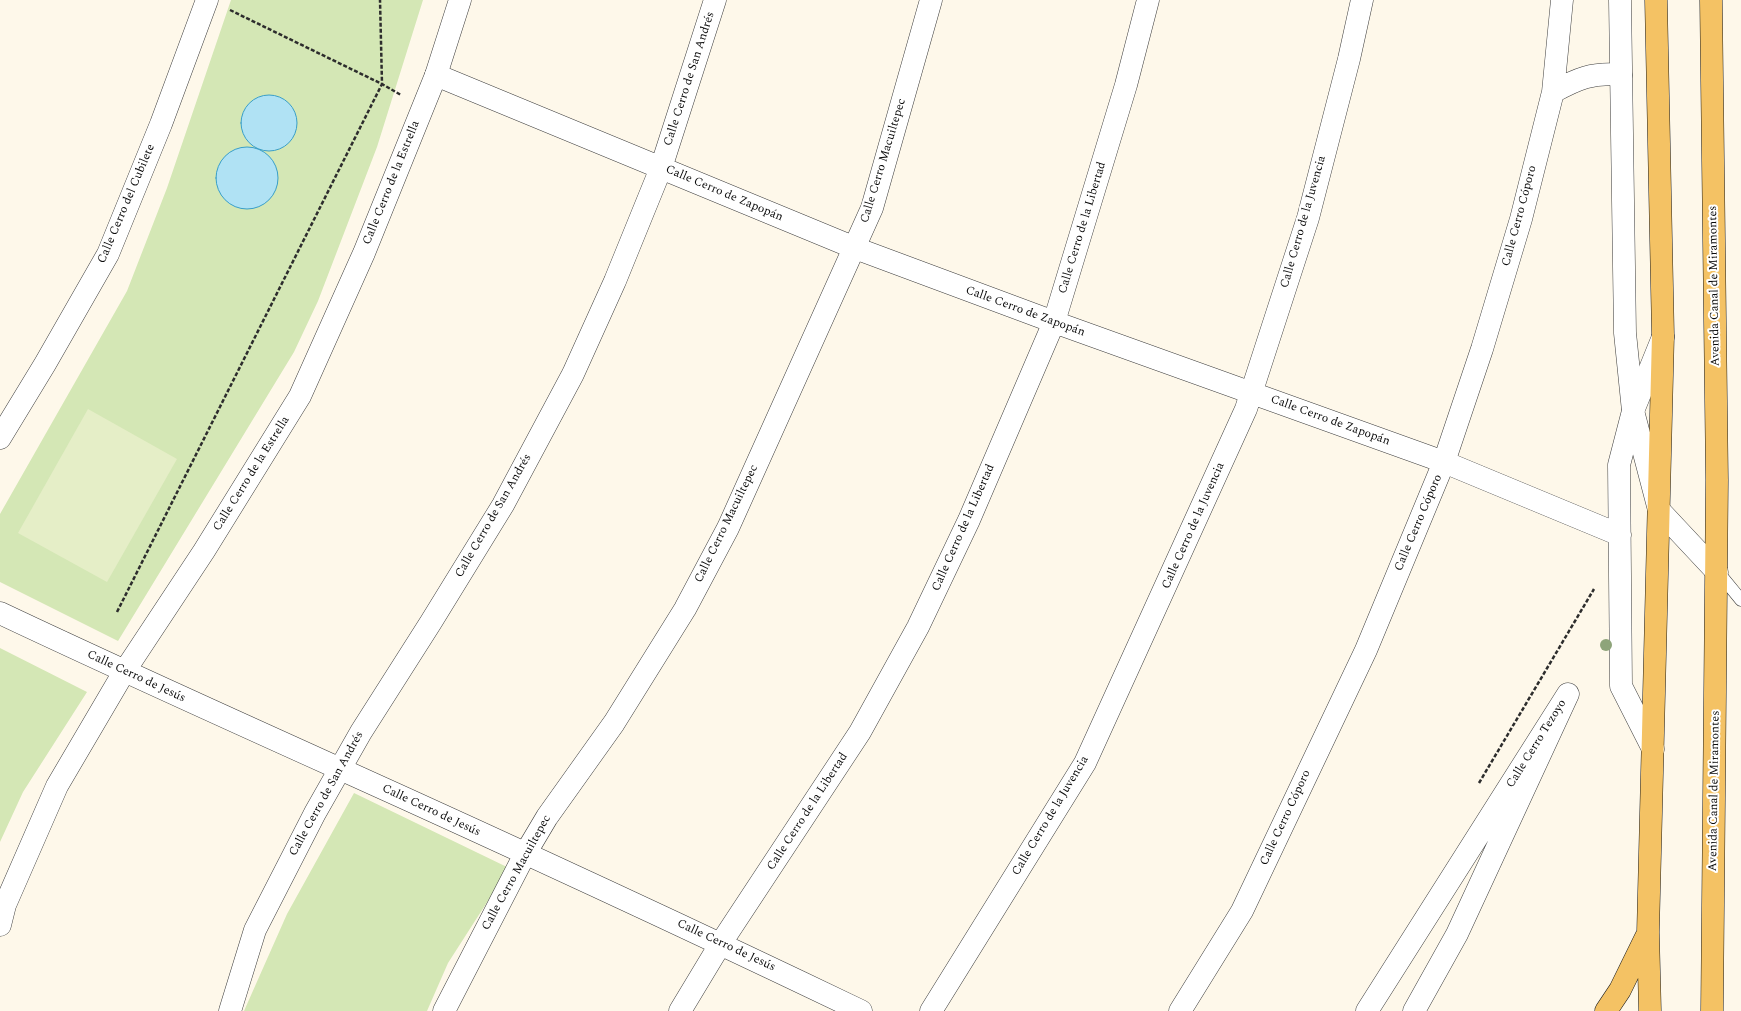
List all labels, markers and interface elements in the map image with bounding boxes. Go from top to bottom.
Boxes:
street label: Calle Cerro de San Andrés [661,10,719,148]
street label: Calle Cerro Macuiltepec [858,97,910,225]
street label: Calle Cerro de la Estrella [360,119,424,247]
street label: Calle Cerro del Cubilete [95,142,159,266]
street label: Calle Cerro de la Juvencia [1278,154,1330,290]
street label: Calle Cerro de la Libertad [1056,160,1110,296]
street label: Calle Cerro de Zapopán [663,163,785,225]
street label: Calle Cerro Cóporo [1500,164,1540,268]
street label: Avenida Canal de Miramontes [1706,206,1724,366]
street label: Calle Cerro de Zapopán [963,284,1087,340]
street label: Calle Cerro de Zapopán [1268,393,1392,449]
street label: Calle Cerro de la Estrella [211,414,293,534]
street label: Calle Cerro de San Andrés [453,452,535,580]
street label: Calle Cerro de la Juvencia [1160,460,1228,592]
street label: Calle Cerro de la Libertad [929,462,999,594]
street label: Calle Cerro Macuiltepec [692,463,762,585]
street label: Calle Cerro Cóporo [1392,472,1446,574]
street label: Calle Cerro de Jesús [85,648,187,706]
street label: Calle Cerro Tezoyo [1504,697,1570,791]
street label: Avenida Canal de Miramontes [1706,711,1724,871]
street label: Calle Cerro de San Andrés [287,729,367,859]
street label: Calle Cerro de la Libertad [765,750,851,874]
street label: Calle Cerro de la Juvencia [1010,754,1092,878]
street label: Calle Cerro Cóporo [1258,768,1314,868]
street label: Calle Cerro de Jesús [380,782,482,840]
street label: Calle Cerro Macuiltepec [479,813,555,933]
street label: Calle Cerro de Jesús [675,917,777,975]

